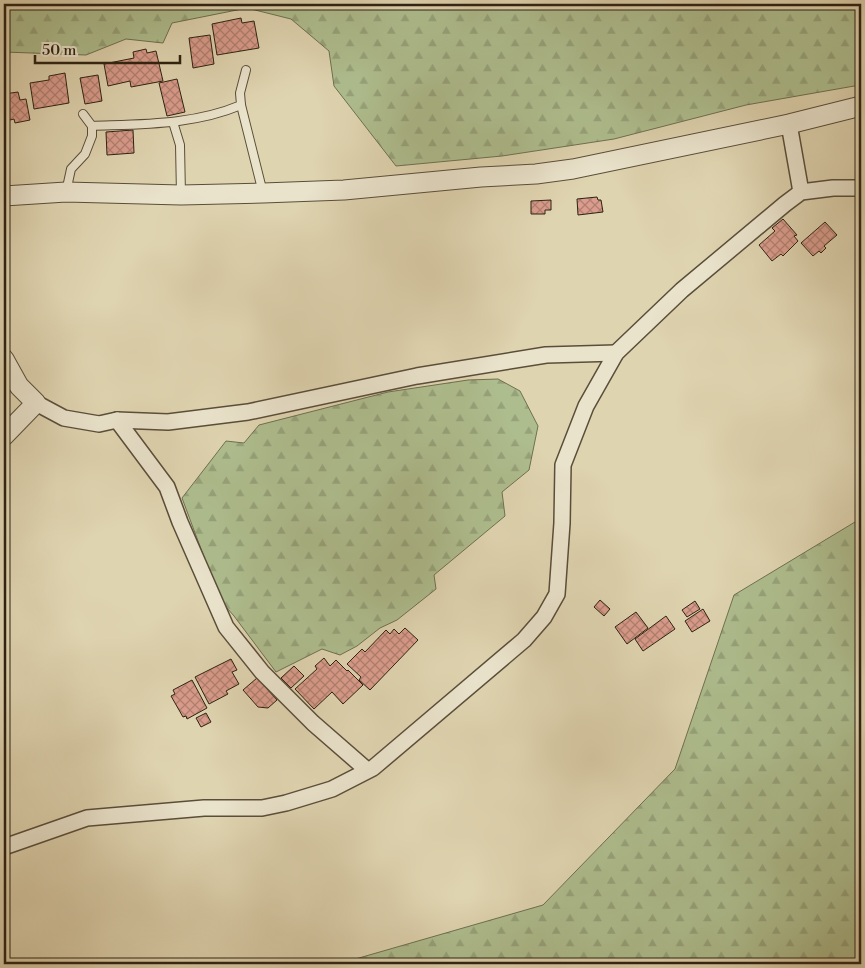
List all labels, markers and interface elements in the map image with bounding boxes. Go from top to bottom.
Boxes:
scale bar [35,32,180,64]
text: 50 m [42,41,76,60]

